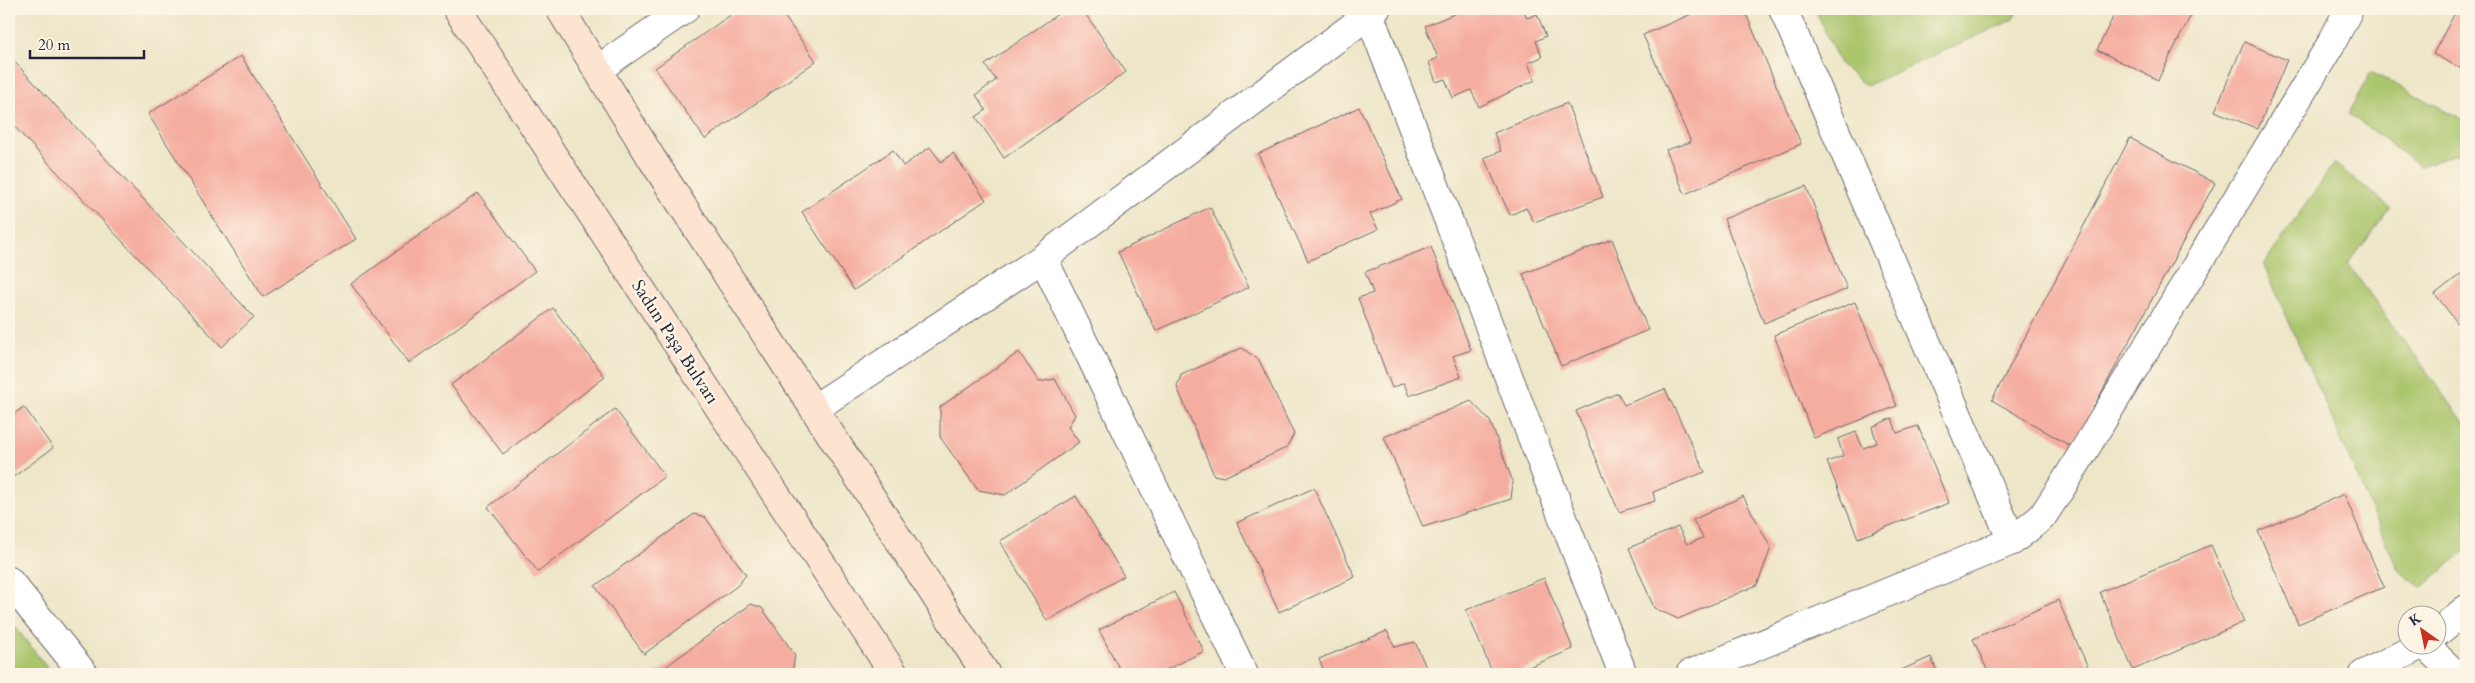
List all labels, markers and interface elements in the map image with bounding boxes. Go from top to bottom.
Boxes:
scale bar [30,28,144,60]
text: 20 m [38,35,70,55]
street label: Sadun Paşa Bulvarı [625,275,725,409]
north arrow [2398,606,2448,656]
text: K [2405,608,2426,631]

